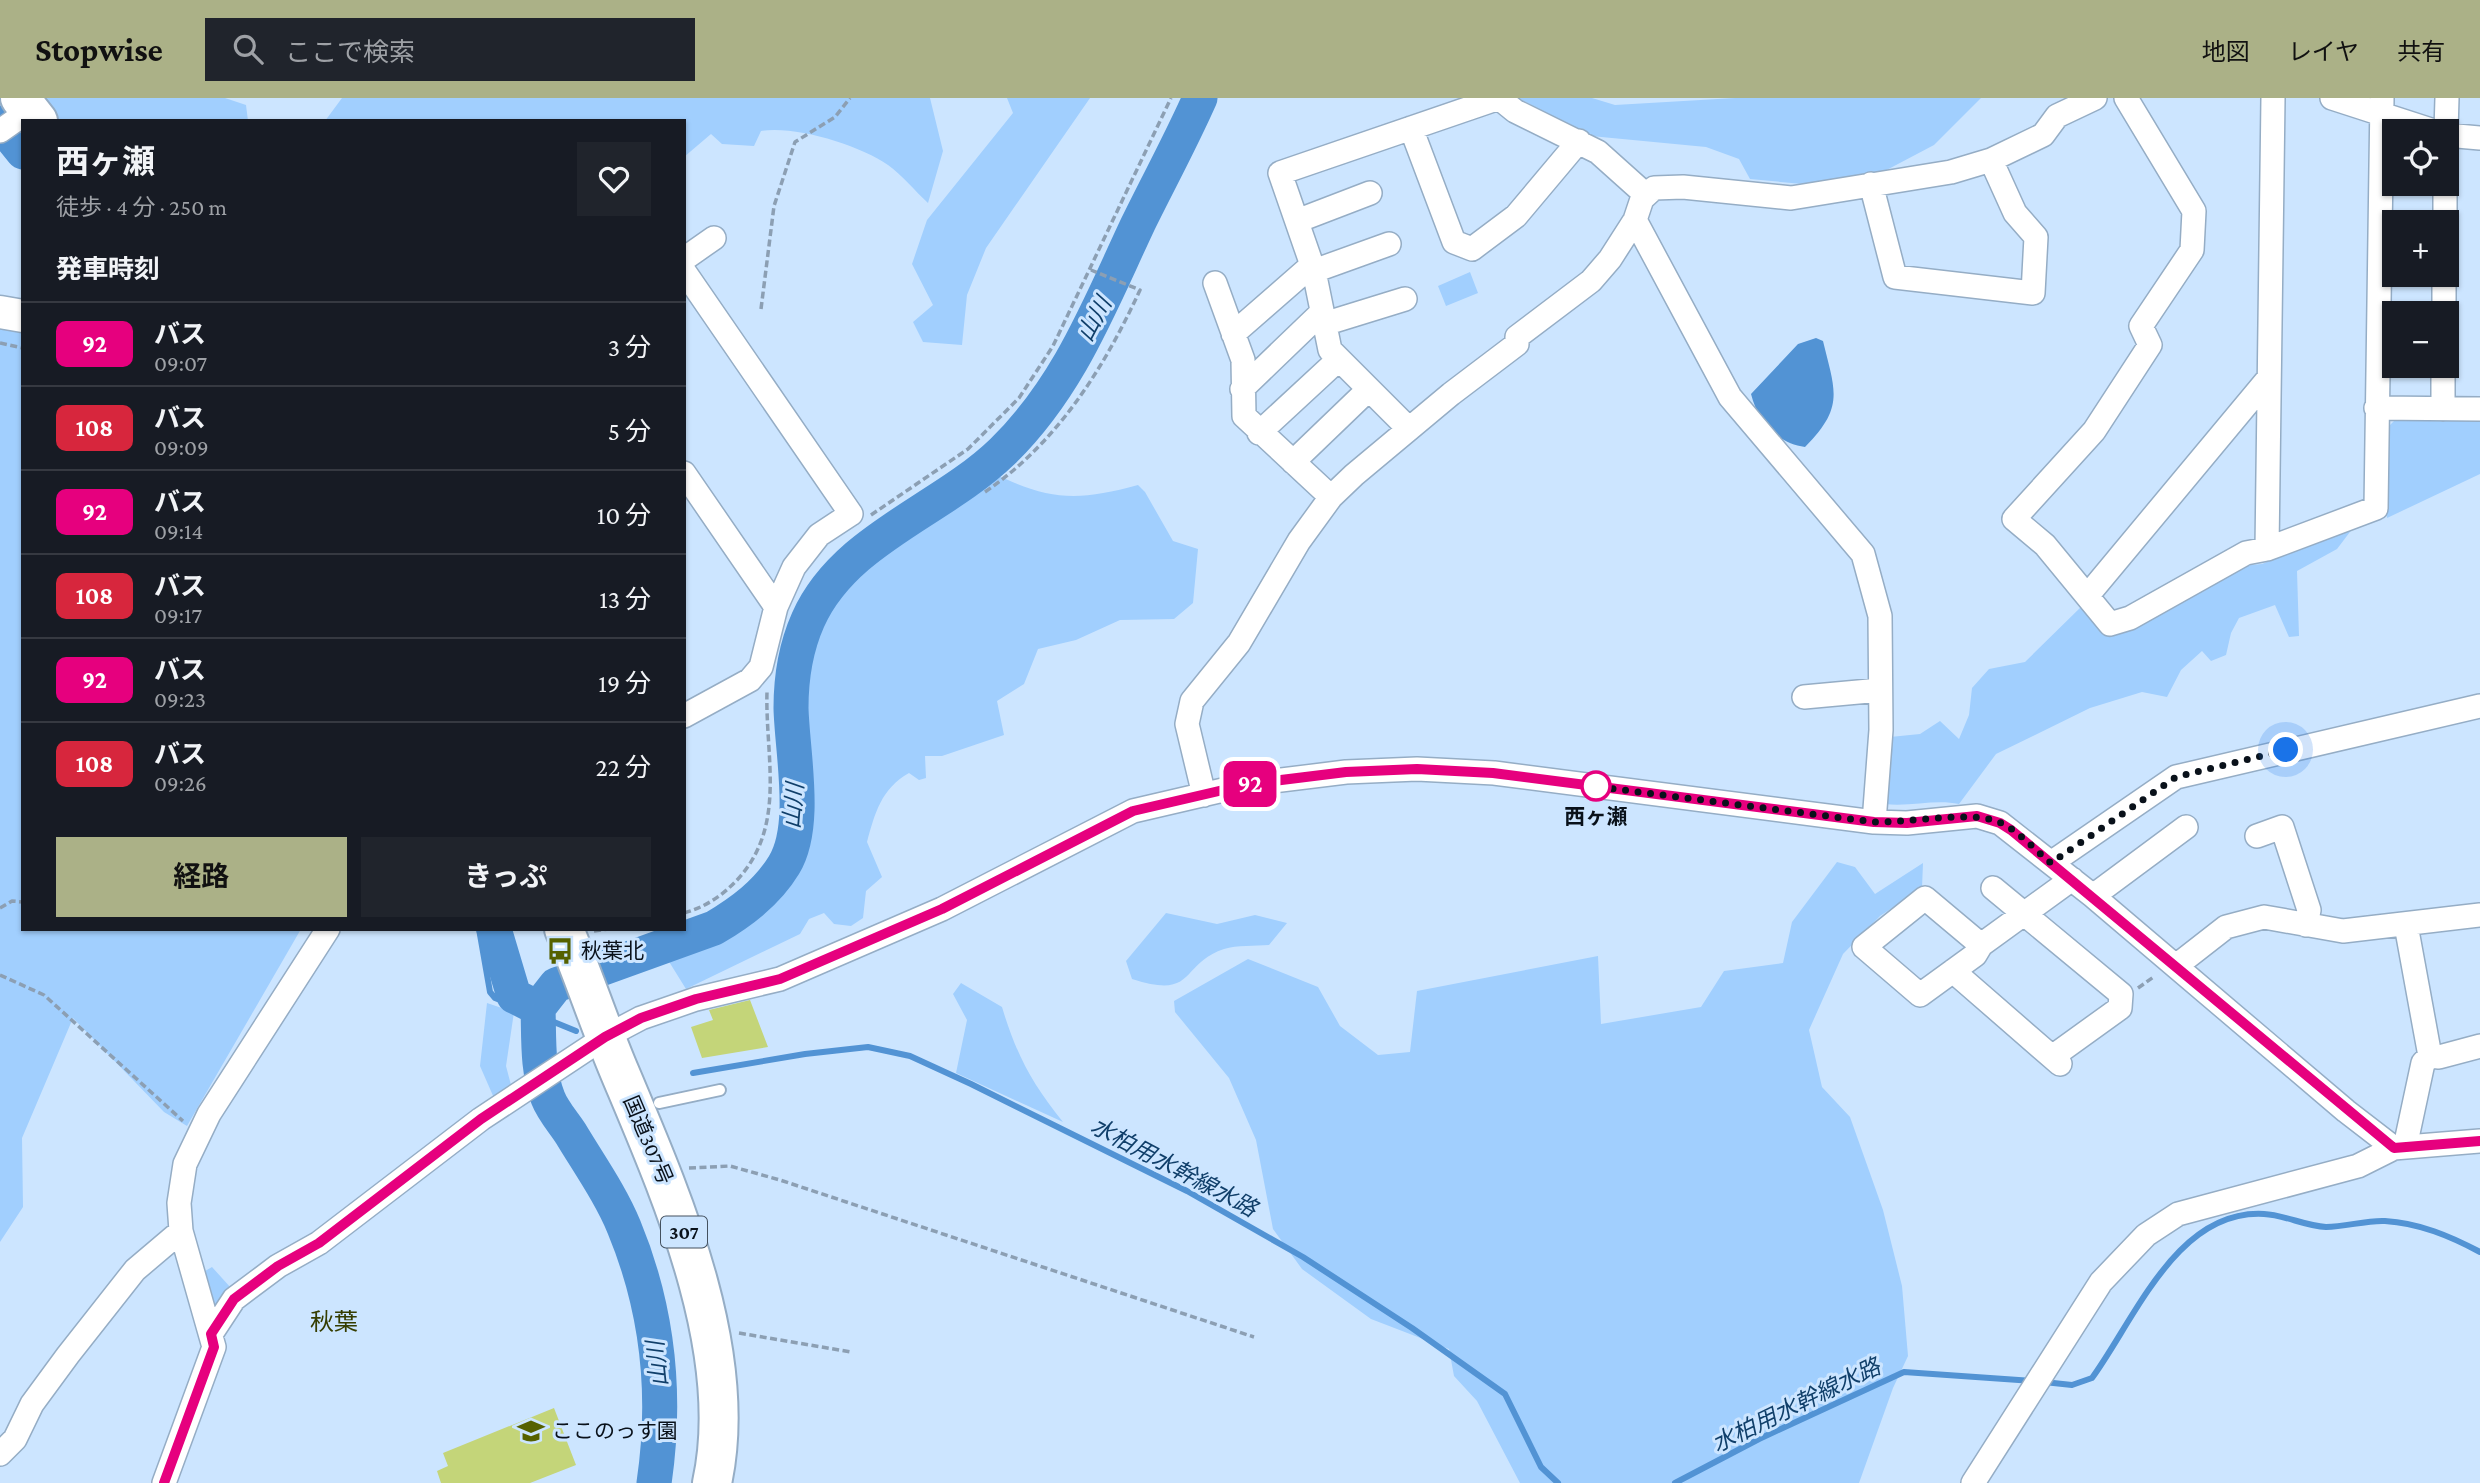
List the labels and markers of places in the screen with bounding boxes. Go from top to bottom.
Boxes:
marker: 西ヶ瀬 [1581,771,1611,801]
place label: 西ヶ瀬 [1565,805,1628,829]
bus stop icon: 秋葉北 [545,936,575,966]
place label: 秋葉北 [581,939,644,963]
school or university icon: ここのっす園 [516,1416,546,1446]
place label: ここのっす園 [552,1419,678,1443]

